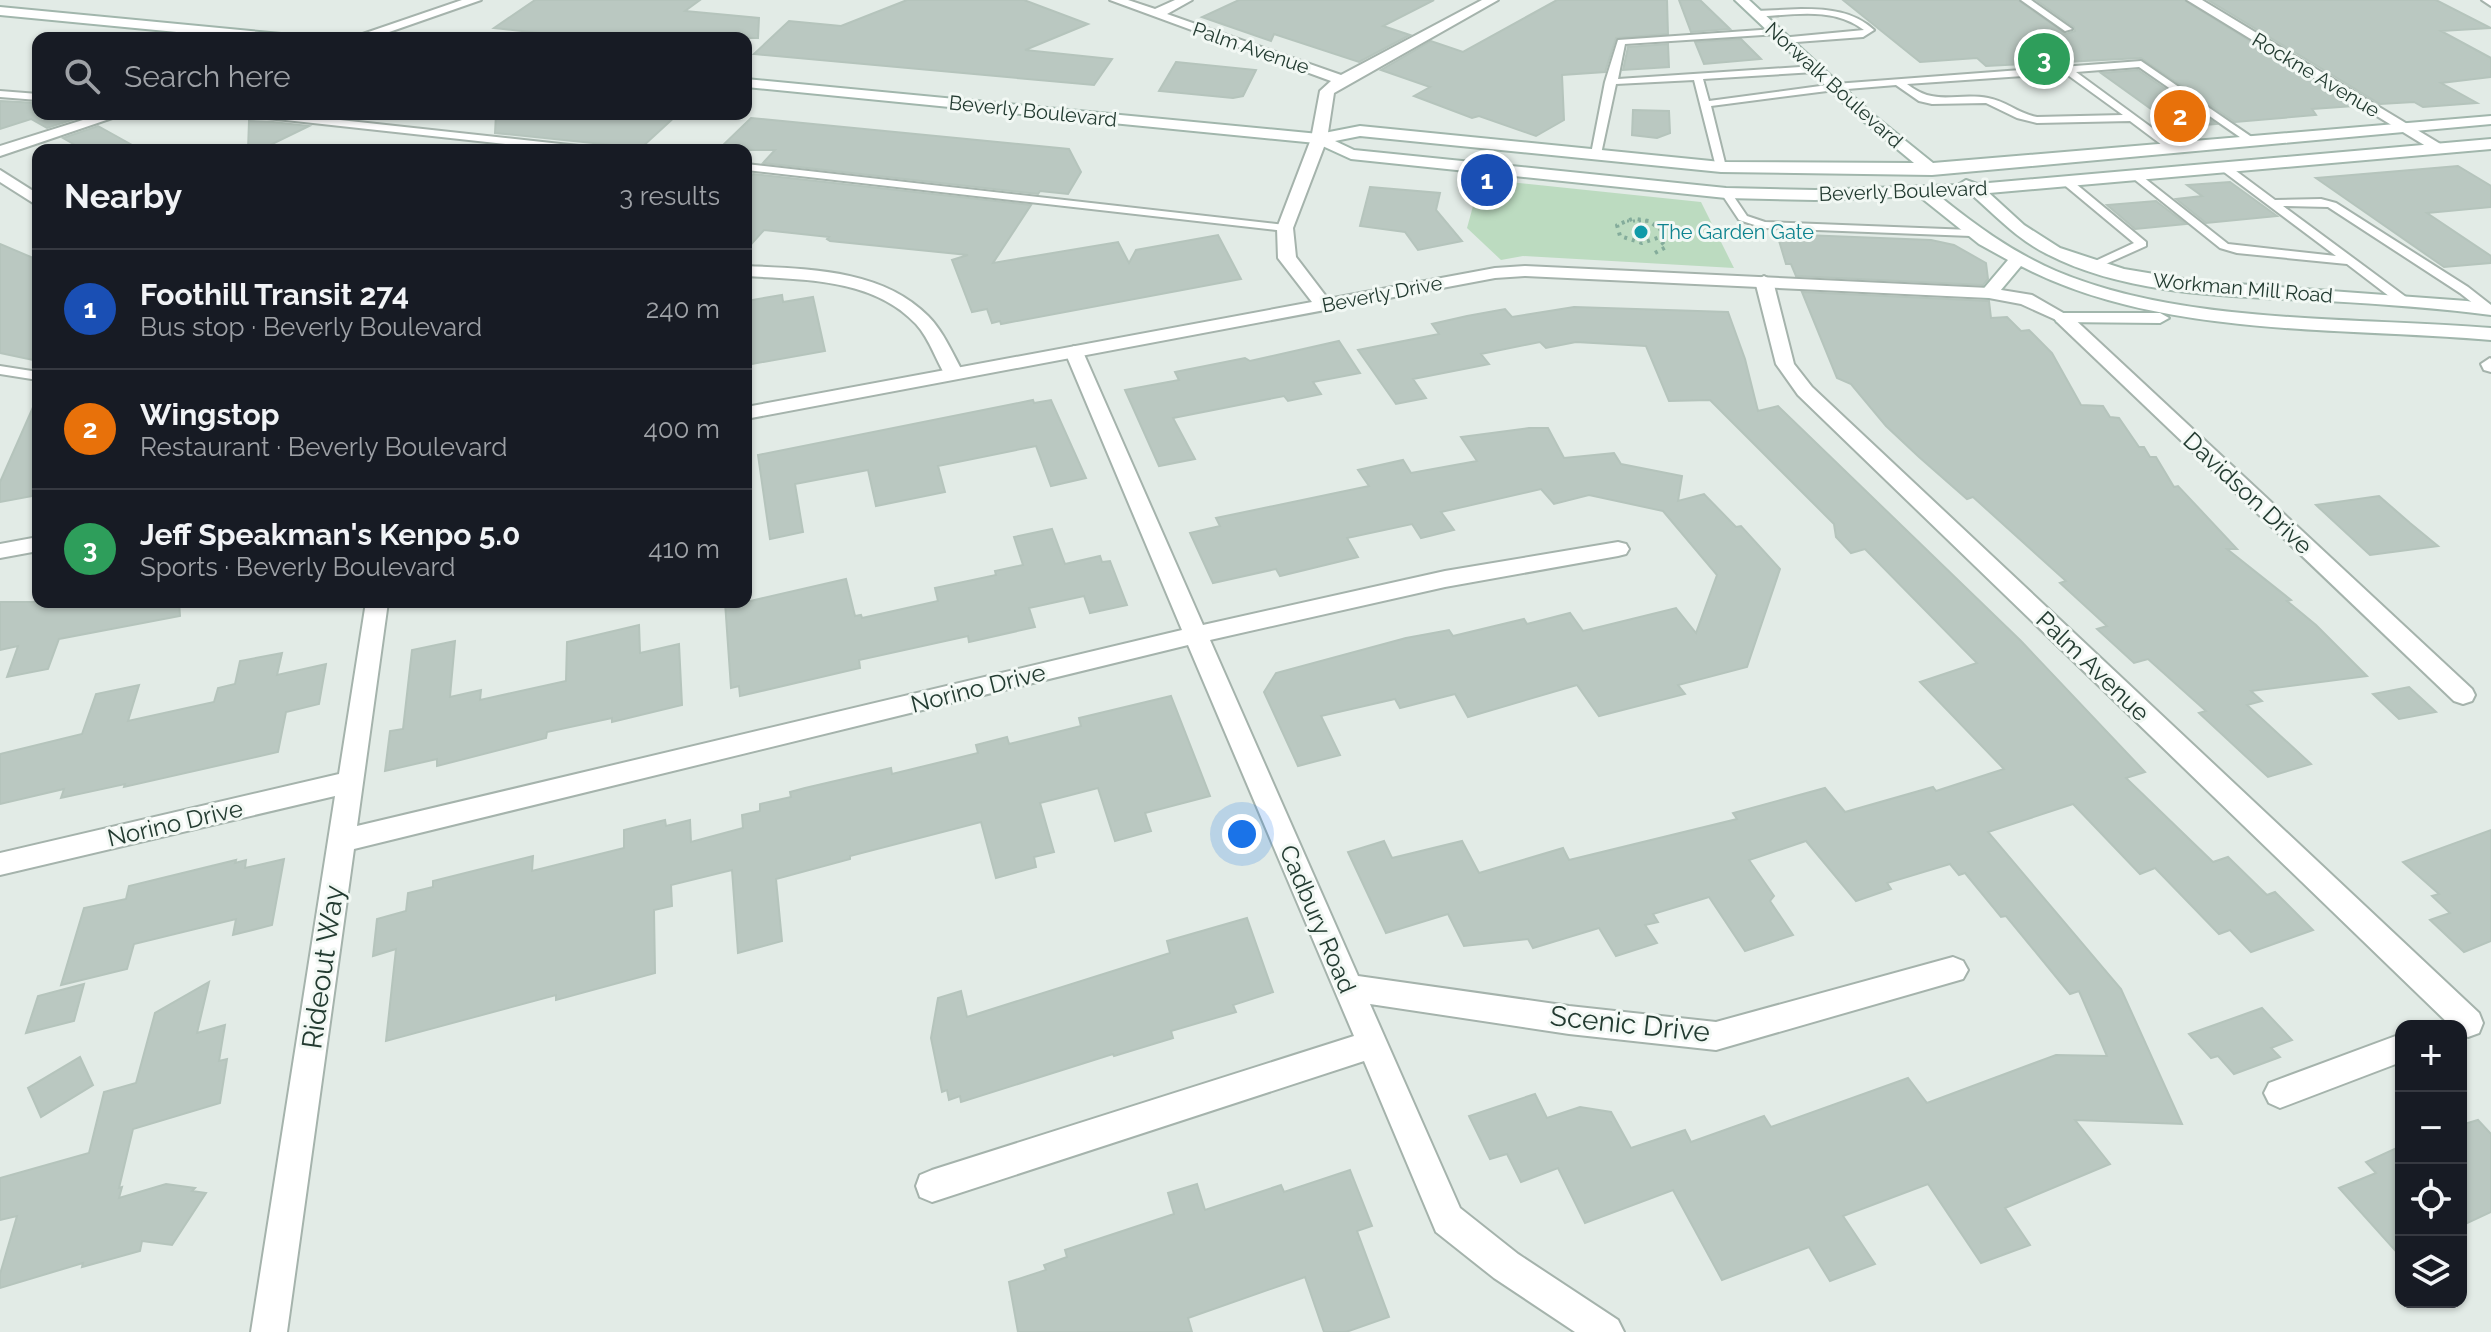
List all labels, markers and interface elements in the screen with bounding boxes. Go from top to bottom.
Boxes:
street label: Palm Avenue [1190,17,1313,79]
street label: Norwalk Boulevard [1760,17,1908,153]
street label: Rockne Avenue [2248,28,2384,123]
pin: 3 [2018,29,2070,89]
search box [32,32,752,120]
icon: search [60,54,104,98]
text: Search here [124,59,291,94]
pin: 2 [2154,86,2206,146]
street label: Beverly Boulevard [948,90,1118,132]
pin: 1 [1461,150,1513,210]
text: Nearby [64,176,182,216]
street label: Beverly Boulevard [1818,176,1988,206]
text: 3 results [619,181,720,211]
place label: The Garden Gate [1657,220,1814,244]
marker: The Garden Gate [1632,223,1650,241]
street label: Workman Mill Road [2152,268,2334,308]
street label: Beverly Drive [1320,271,1444,317]
text: Foothill Transit 274 [140,277,409,312]
text: 1 [84,294,96,324]
text: 240 m [646,294,720,324]
text: Bus stop · Beverly Boulevard [140,312,482,342]
text: Wingstop [140,397,280,432]
text: 2 [83,414,97,444]
text: 400 m [643,414,720,444]
street label: Davidson Drive [2177,426,2319,560]
text: Restaurant · Beverly Boulevard [140,432,507,462]
text: Jeff Speakman's Kenpo 5.0 [140,517,520,552]
text: 3 [83,534,97,564]
text: 410 m [648,534,720,564]
text: Sports · Beverly Boulevard [140,552,455,582]
street label: Palm Avenue [2030,605,2156,727]
street label: Norino Drive [908,657,1048,719]
street label: Norino Drive [105,793,245,853]
your location [1222,814,1262,854]
street label: Cadbury Road [1274,841,1362,997]
street label: Rideout Way [295,883,351,1051]
street label: Scenic Drive [1549,999,1711,1049]
map controls [2395,1020,2467,1308]
button: + [2395,1020,2467,1092]
button: − [2395,1092,2467,1164]
button: locate [2395,1164,2467,1236]
button: layers [2395,1236,2467,1308]

